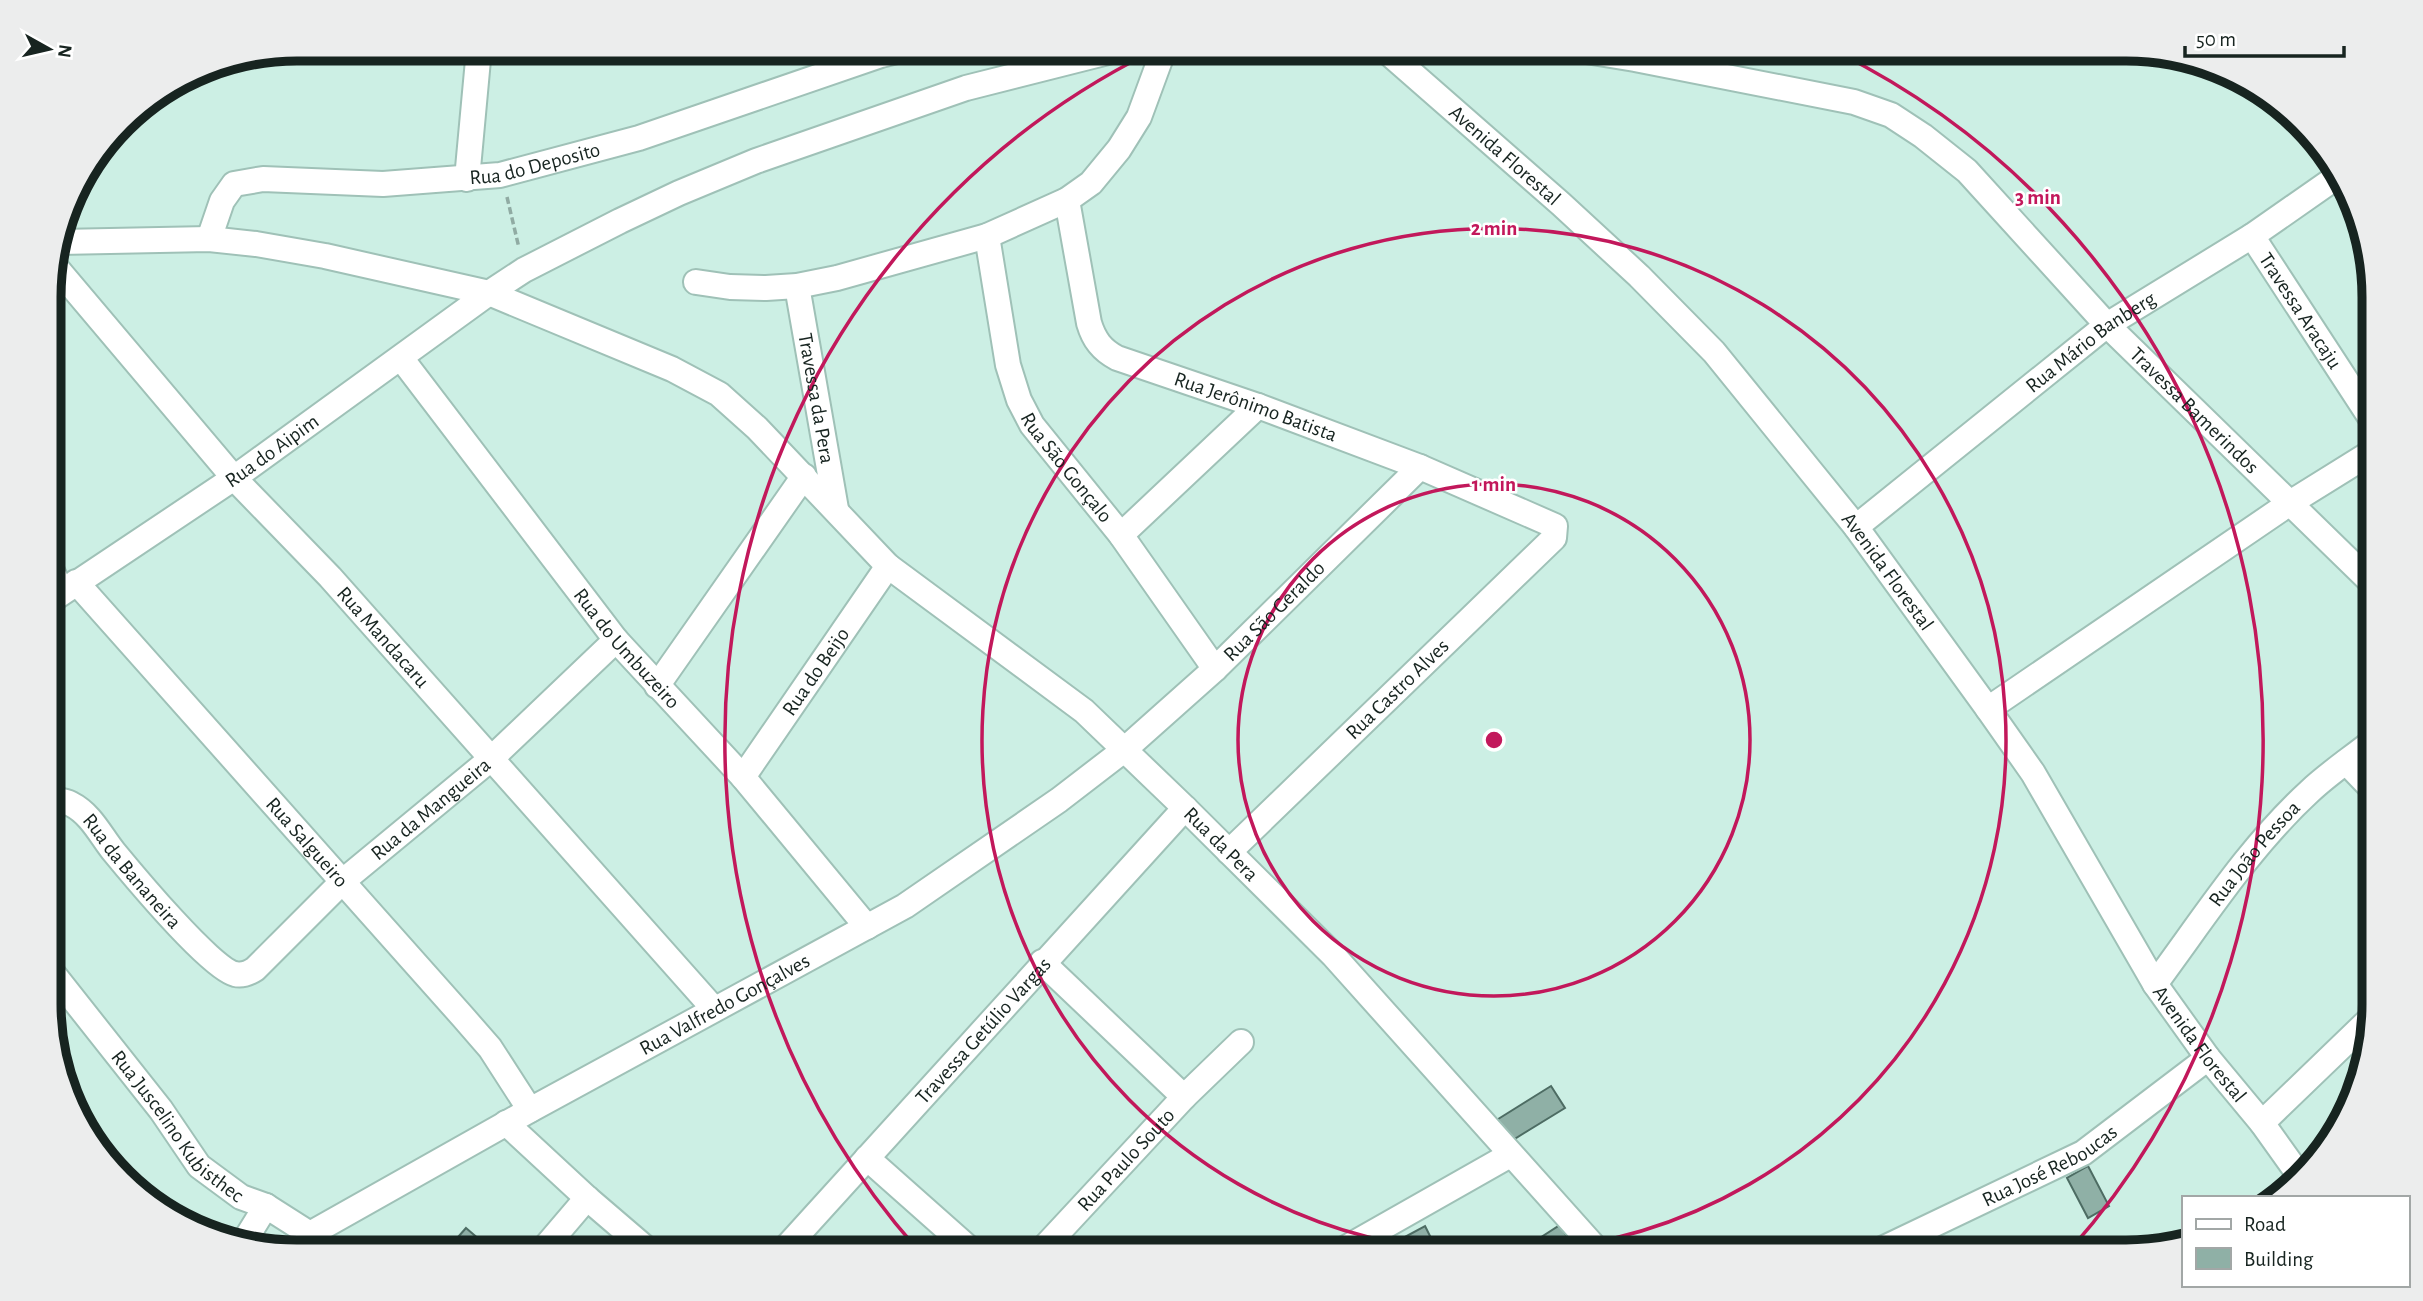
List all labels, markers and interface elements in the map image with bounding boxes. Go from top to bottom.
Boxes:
north arrow [14,14,84,84]
scale bar [2185,14,2344,58]
text: 50 m [2196,29,2236,50]
text: N [54,43,75,59]
street label: Avenida Florestal [1445,101,1564,210]
street label: Rua do Deposito [469,139,602,188]
text: 3 min [2015,187,2061,208]
text: 2 min [1471,218,1517,239]
street label: Travessa Aracaju [2255,249,2346,373]
street label: Rua Mário Banberg [2022,287,2160,397]
street label: Travessa da Pera [794,332,838,466]
street label: Travessa Bamerindos [2126,343,2263,478]
street label: Rua Jerônimo Batista [1171,368,1340,446]
street label: Rua São Gonçalo [1016,409,1116,526]
street label: Rua do Aipim [222,410,323,492]
text: 1 min [1472,474,1516,495]
street label: Avenida Florestal [1838,509,1937,634]
street label: Rua São Geraldo [1220,557,1329,665]
street label: Rua Mandacaru [333,583,433,692]
street label: Rua do Umbuzeiro [570,585,684,713]
street label: Rua do Beijo [778,624,853,720]
street label: Rua Castro Alves [1342,635,1453,743]
centre of rings [1482,728,1506,752]
street label: Rua da Mangueira [367,754,495,864]
street label: Rua Salgueiro [262,793,352,891]
street label: Rua João Pessoa [2205,797,2304,910]
street label: Rua da Pera [1180,803,1262,886]
street label: Rua da Bananeira [79,809,185,933]
street label: Rua Valfredo Gonçalves [636,950,813,1059]
street label: Travessa Getúlio Vargas [912,954,1055,1108]
street label: Avenida Florestal [2149,982,2250,1106]
street label: Rua Juscelino Kubisthec [107,1047,247,1206]
street label: Rua Paulo Souto [1073,1104,1179,1216]
street label: Rua José Reboucas [1979,1121,2121,1211]
legend [2182,1196,2409,1287]
text: Road [2244,1214,2286,1235]
text: Building [2244,1249,2314,1270]

